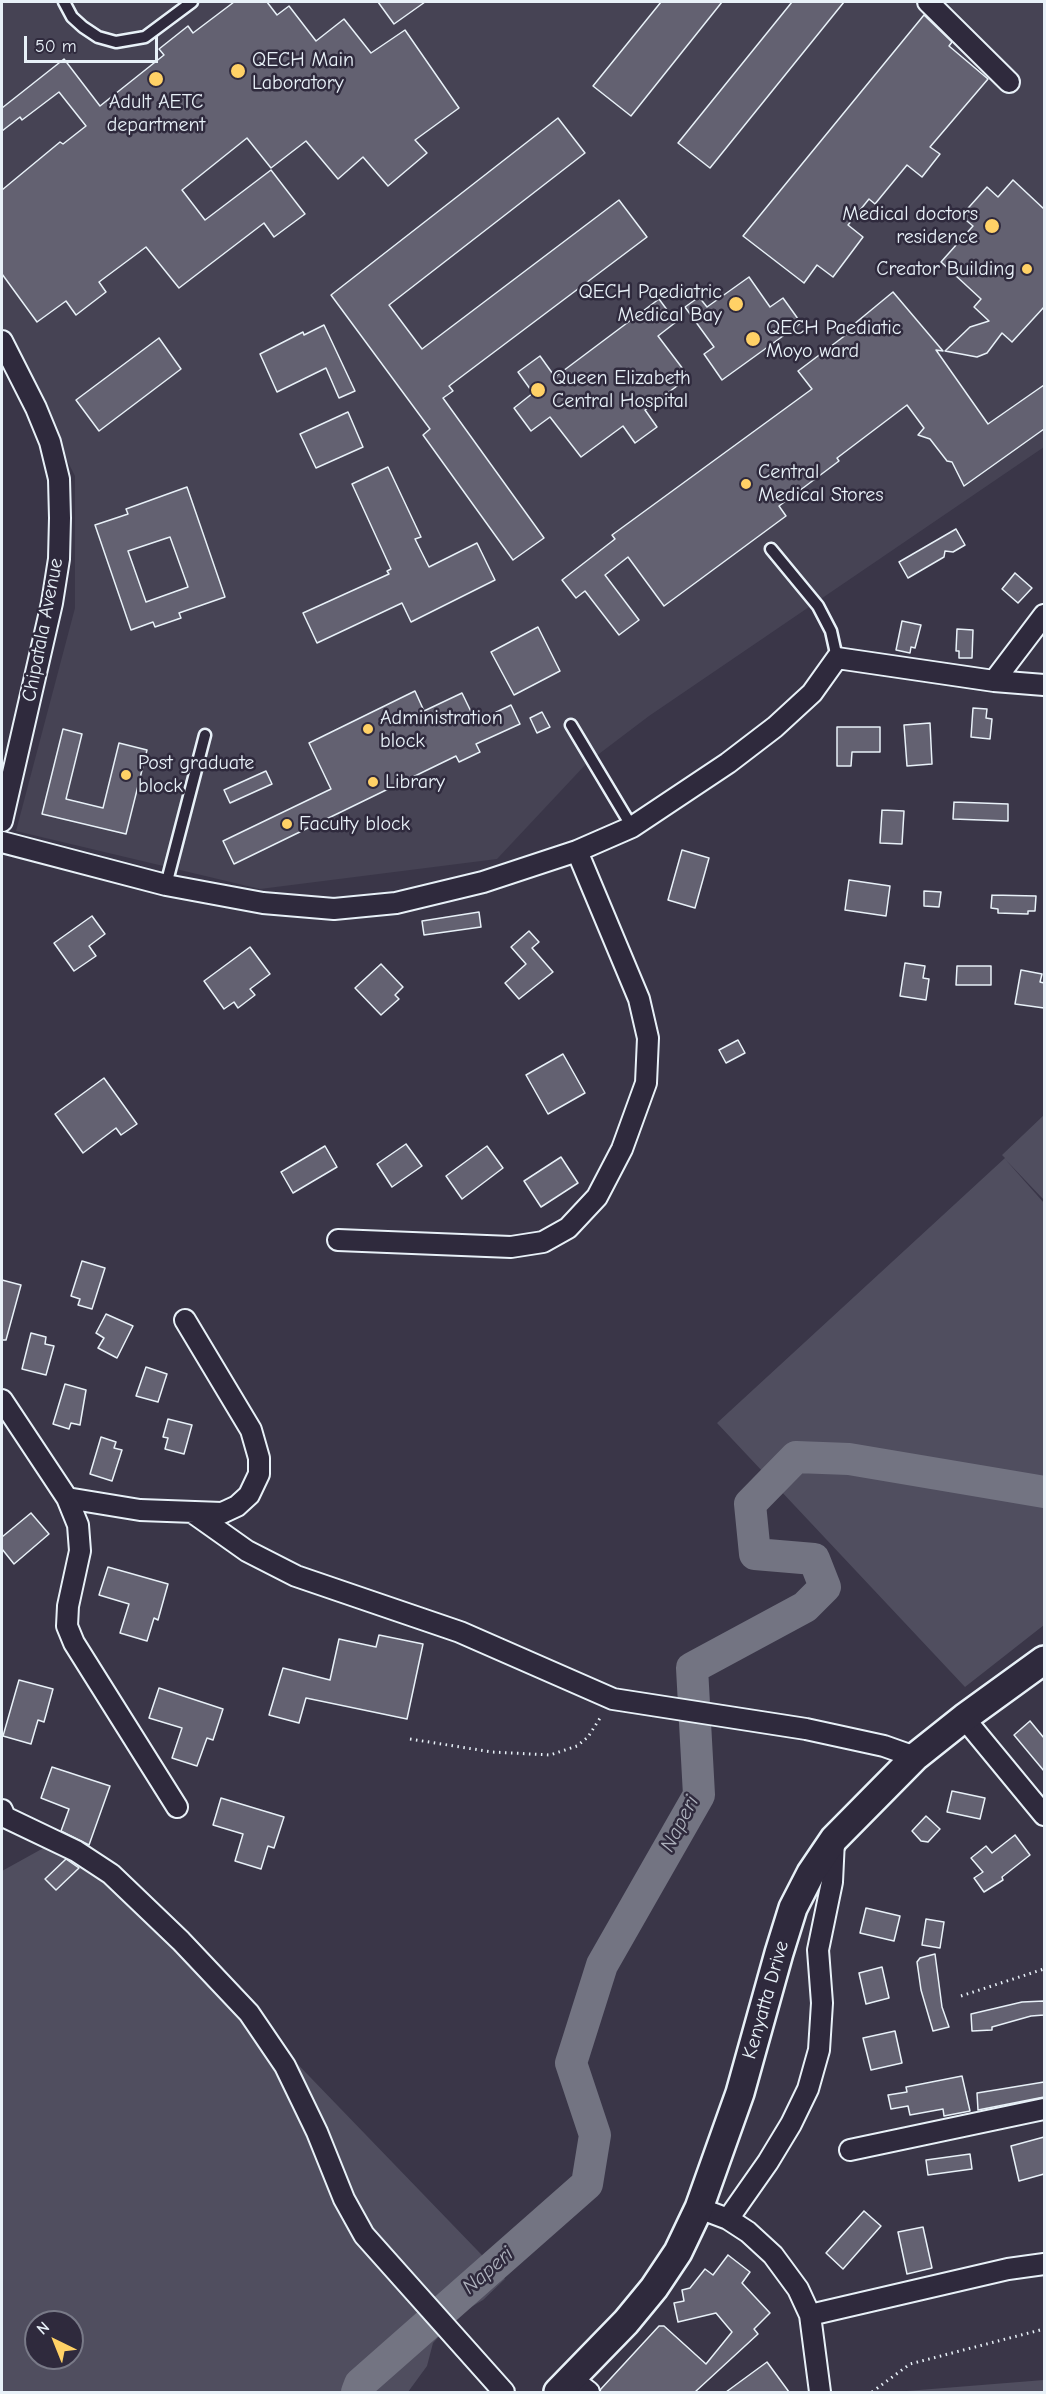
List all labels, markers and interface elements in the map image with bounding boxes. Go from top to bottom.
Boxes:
scale bar [27,24,160,62]
text: 50 m [35,36,77,57]
place label: QECH Main Laboratory [252,48,354,95]
marker: QECH Main Laboratory [229,62,247,80]
marker: Adult AETC department [147,70,165,88]
place label: Adult AETC department [107,90,205,137]
place label: Medical doctors residence [842,202,978,249]
marker: Medical doctors residence [983,217,1001,235]
place label: Creator Building [876,257,1015,281]
marker: Creator Building [1020,262,1034,276]
place label: QECH Paediatric Medical Bay [579,280,722,327]
marker: QECH Paediatric Medical Bay [727,295,745,313]
place label: QECH Paediatic Moyo ward [766,316,901,363]
marker: QECH Paediatic Moyo ward [744,330,762,348]
place label: Queen Elizabeth Central Hospital [552,366,691,413]
marker: Queen Elizabeth Central Hospital [529,381,547,399]
place label: Central Medical Stores [758,460,884,507]
marker: Central Medical Stores [739,477,753,491]
street label: Chipatala Avenue [17,556,69,704]
place label: Administration block [380,706,503,753]
marker: Administration block [361,722,375,736]
place label: Post graduate block [138,751,254,798]
marker: Post graduate block [119,768,133,782]
place label: Library [385,770,445,794]
marker: Library [366,775,380,789]
place label: Faculty block [299,812,410,836]
marker: Faculty block [280,817,294,831]
water label: Naperi [655,1792,705,1856]
street label: Kenyatta Drive [738,1938,794,2062]
water label: Naperi [457,2242,519,2300]
north arrow [24,2310,84,2370]
text: N [33,2318,53,2338]

